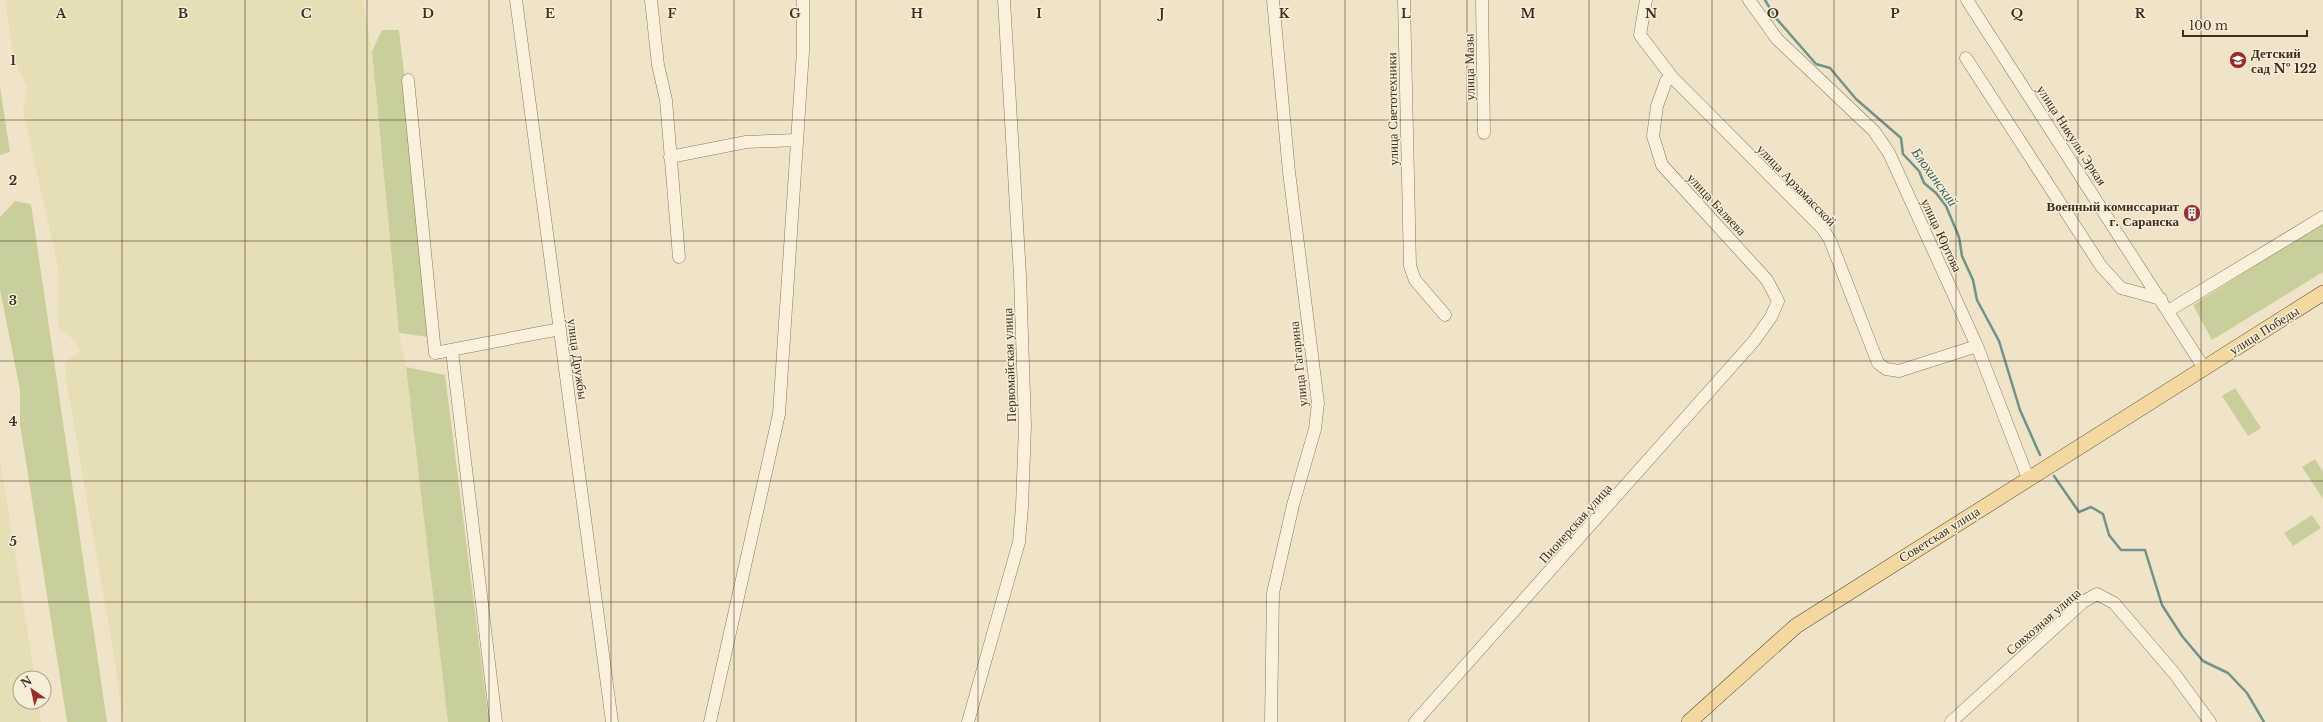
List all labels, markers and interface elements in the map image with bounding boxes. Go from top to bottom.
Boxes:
text: A [55,5,67,22]
text: B [178,5,188,22]
text: C [301,5,312,22]
text: D [422,5,434,22]
text: E [545,5,555,22]
text: F [668,5,677,22]
text: G [789,5,801,22]
text: H [911,5,923,22]
text: I [1036,5,1042,22]
text: J [1156,5,1165,22]
text: K [1279,5,1290,22]
text: L [1401,5,1411,22]
text: M [1521,5,1536,22]
text: N [1645,5,1657,22]
text: O [1767,5,1779,22]
text: P [1890,5,1900,22]
text: Q [2011,5,2024,22]
text: R [2135,5,2147,22]
scale bar [2183,12,2307,38]
text: 100 m [2189,18,2228,33]
street label: улица Мазы [1460,33,1479,101]
place label: Детский сад № 122 [2251,45,2317,77]
school or university icon: Детский сад № 122 [2228,50,2248,70]
text: 1 [10,52,16,69]
street label: улица Светотехники [1383,52,1402,166]
street label: улица Никулы Эркая [2033,82,2110,189]
street label: улица Арзамасской [1753,141,1840,230]
water label: Блохинский [1907,143,1962,210]
street label: улица Баляева [1683,170,1750,239]
text: 2 [9,172,17,189]
street label: улица Юртова [1917,196,1966,275]
place label: Военный комиссариат г. Саранска [2047,198,2180,230]
building icon: Военный комиссариат г. Саранска [2182,203,2202,223]
text: 3 [9,292,17,309]
street label: улица Победы [2226,302,2303,359]
street label: Первомайская улица [999,307,1020,422]
street label: улица Дружбы [563,318,592,401]
street label: улица Гагарина [1286,320,1311,408]
text: 4 [9,413,18,430]
street label: Пионерская улица [1535,480,1616,567]
street label: Советская улица [1896,503,1983,566]
text: 5 [9,533,17,550]
street label: Совхозная улица [2002,584,2084,658]
north arrow [12,670,52,710]
text: N [18,673,35,690]

